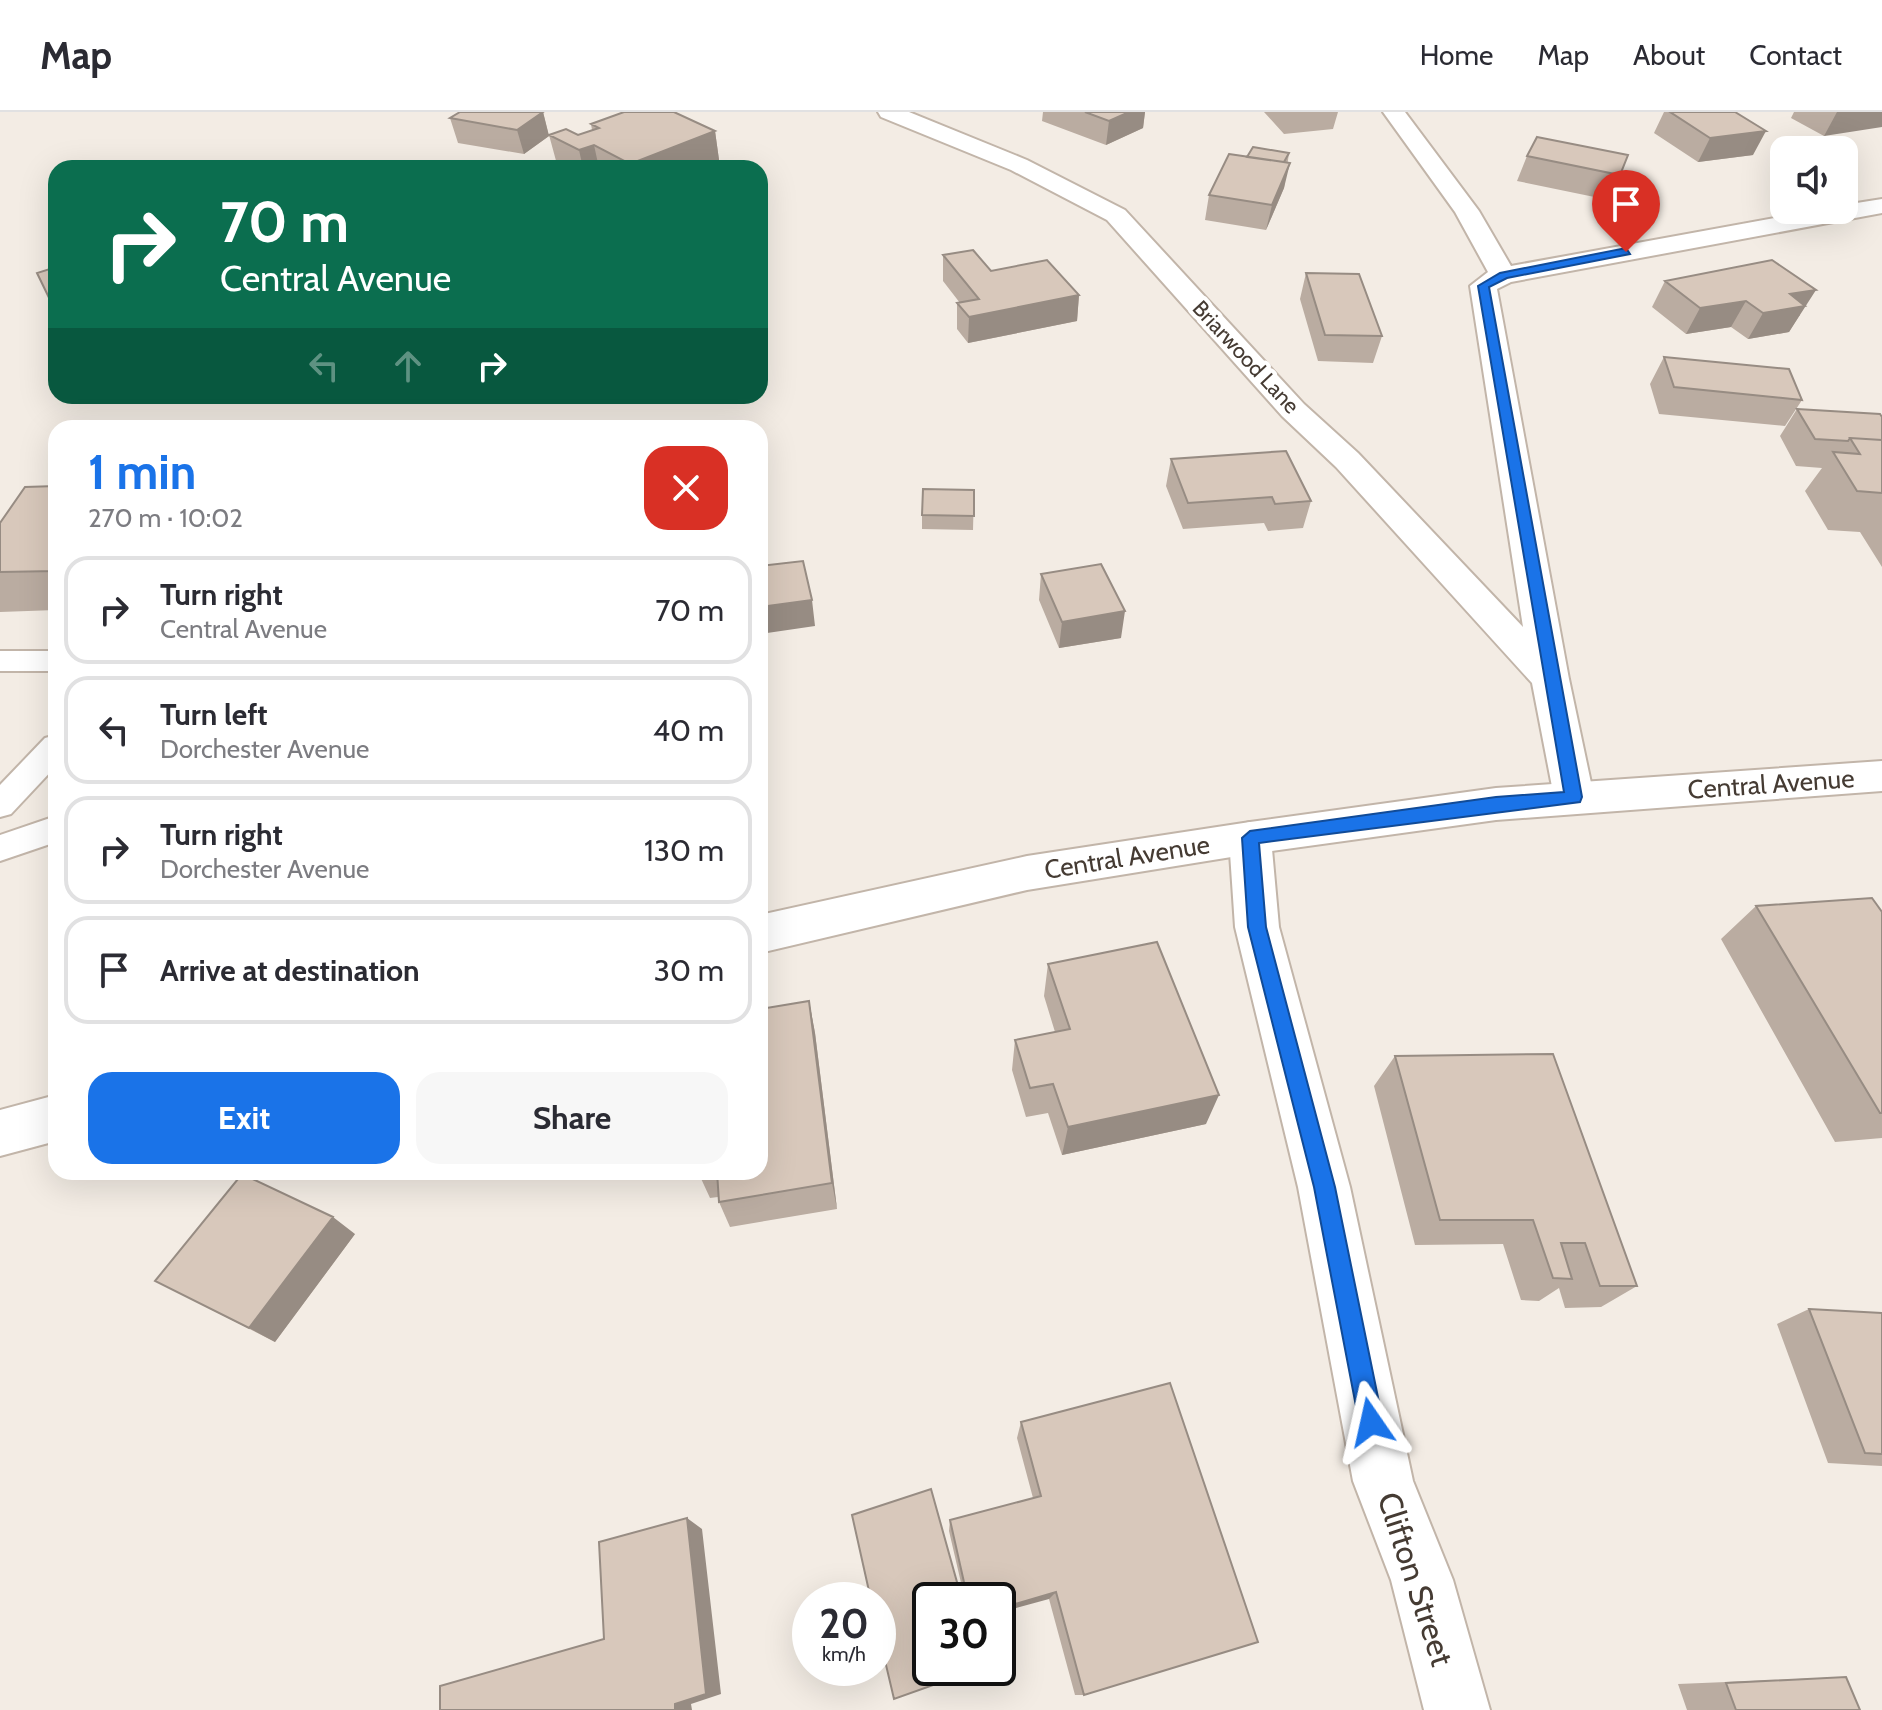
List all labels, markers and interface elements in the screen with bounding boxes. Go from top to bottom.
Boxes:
text: Map [40,32,112,79]
text: Home [1420,38,1493,72]
text: Map [1537,38,1589,72]
text: About [1633,38,1705,72]
text: Contact [1749,38,1842,72]
map controls [1770,136,1858,224]
button: sound [1770,136,1858,224]
pin [1592,170,1660,252]
icon: arrive [1604,182,1648,226]
text: 70 m [220,188,349,256]
icon: right [88,192,192,296]
text: Central Avenue [220,256,451,300]
street label: Briarwood Lane [1187,295,1305,419]
icon: left [302,344,346,388]
icon: ahead [386,344,430,388]
icon: right [470,344,514,388]
text: 1 min [88,443,196,501]
button: close [644,446,728,530]
text: 270 m · 10:02 [88,502,243,534]
text: Turn right [160,576,283,613]
icon: right [92,588,136,632]
text: 70 m [655,592,724,629]
text: Central Avenue [160,613,327,645]
text: Turn left [160,696,268,733]
icon: left [92,708,136,752]
text: 40 m [653,712,724,749]
text: Dorchester Avenue [160,733,369,765]
street label: Central Avenue [1687,762,1855,806]
text: Turn right [160,816,283,853]
icon: right [92,828,136,872]
street label: Central Avenue [1042,828,1212,886]
text: 130 m [644,832,724,869]
text: Dorchester Avenue [160,853,369,885]
icon: arrive [92,948,136,992]
text: Arrive at destination [160,952,420,989]
text: 30 m [654,952,724,989]
button: Exit [88,1072,400,1164]
button: Share [416,1072,728,1164]
position arrow [1329,1380,1413,1464]
street label: Clifton Street [1370,1487,1462,1671]
speed limit sign: 30 [912,1582,1016,1686]
text: 20 [819,1599,869,1648]
text: km/h [822,1642,866,1666]

